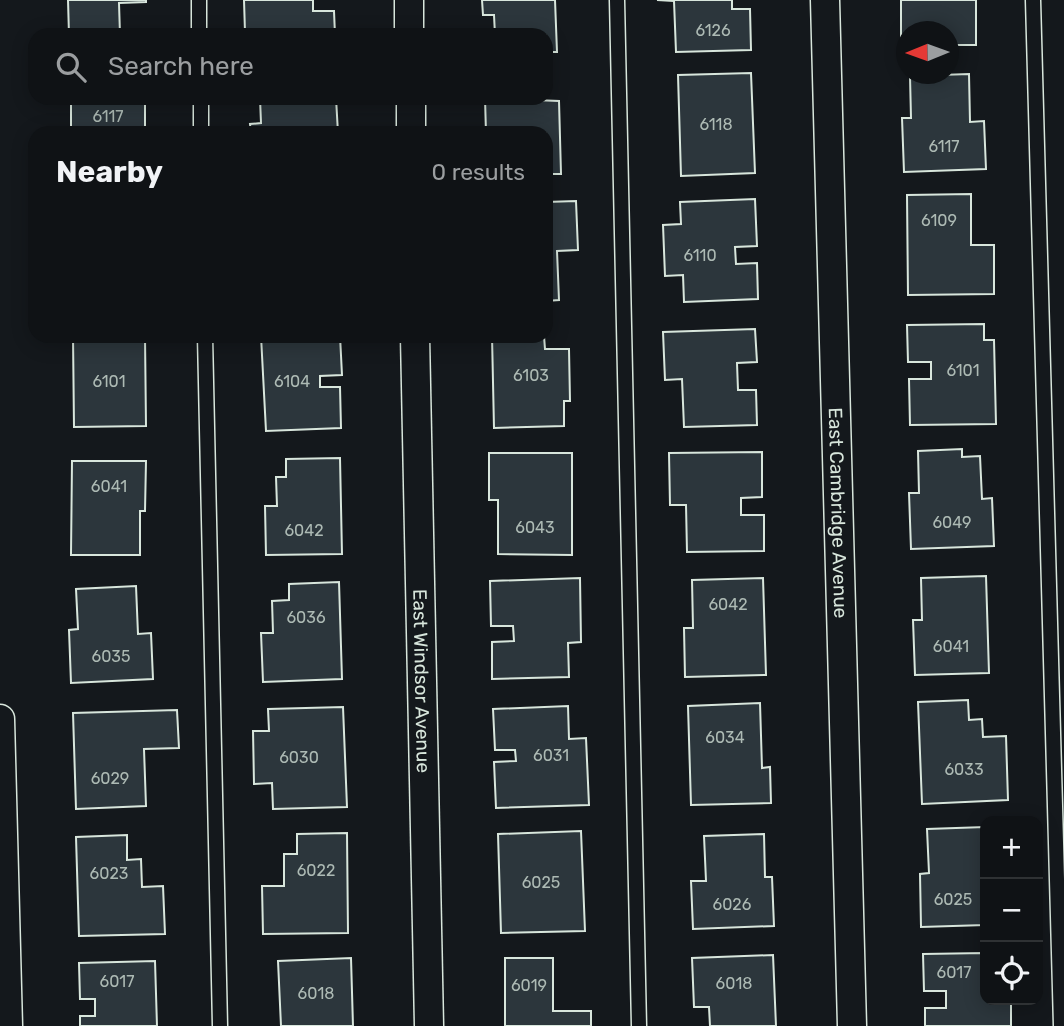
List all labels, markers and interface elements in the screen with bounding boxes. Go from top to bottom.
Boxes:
house number: 6126 [695,21,731,40]
north arrow [896,21,959,84]
search box [28,28,553,105]
icon: search [52,48,90,86]
text: Search here [108,51,254,82]
house number: 6117 [92,107,124,126]
house number: 6118 [699,115,733,134]
house number: 6117 [928,137,960,156]
text: Nearby [56,154,163,190]
text: 0 results [431,158,525,186]
house number: 6109 [921,211,957,230]
house number: 6110 [683,246,717,265]
house number: 6101 [946,361,980,380]
house number: 6103 [513,366,549,385]
house number: 6101 [92,372,126,391]
house number: 6104 [274,372,310,391]
street label: East Cambridge Avenue [824,407,852,619]
house number: 6041 [91,477,127,496]
house number: 6049 [932,513,972,532]
house number: 6043 [515,518,555,537]
house number: 6042 [284,521,324,540]
street label: East Windsor Avenue [408,589,435,773]
house number: 6042 [708,595,748,614]
house number: 6036 [286,608,326,627]
house number: 6041 [933,637,969,656]
house number: 6035 [92,647,130,666]
house number: 6034 [705,728,745,747]
house number: 6031 [533,746,569,765]
house number: 6030 [279,748,319,767]
house number: 6033 [944,760,984,779]
house number: 6029 [91,769,129,788]
map controls [980,816,1043,1005]
button: + [980,816,1043,879]
house number: 6022 [297,861,335,880]
house number: 6023 [90,864,128,883]
house number: 6025 [522,873,560,892]
button: − [980,879,1043,942]
house number: 6025 [934,890,972,909]
house number: 6026 [713,895,752,914]
button: locate [980,942,1043,1005]
house number: 6017 [937,963,971,982]
house number: 6017 [100,972,134,991]
house number: 6018 [716,974,752,993]
house number: 6019 [511,976,547,995]
house number: 6018 [298,984,334,1003]

